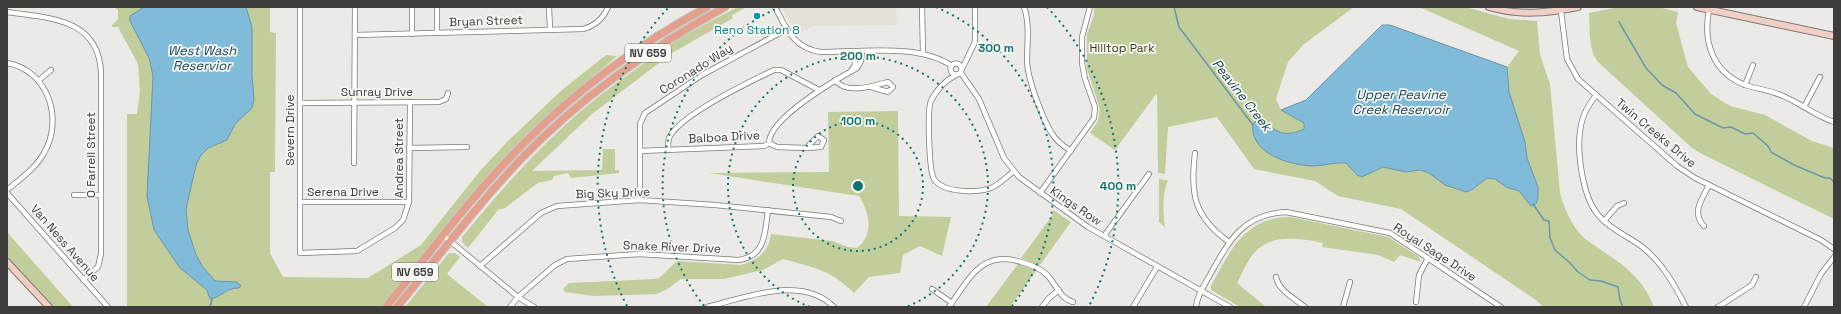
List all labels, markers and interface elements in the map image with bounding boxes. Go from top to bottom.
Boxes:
marker: Reno Station 8 [752,11,762,21]
street label: Bryan Street [449,12,523,30]
place label: Reno Station 8 [714,22,800,38]
street label: Coronado Way [656,40,736,98]
text: 300 m [978,40,1014,56]
park label: Hilltop Park [1089,40,1155,56]
water label: West Wash Reservior [168,42,237,74]
road number: NV 659 [625,44,671,62]
text: 200 m [840,48,876,64]
water label: Peavine Creek [1209,55,1277,136]
street label: Sunray Drive [341,84,413,100]
water label: Upper Peavine Creek Reservoir [1353,86,1452,118]
street label: Severn Drive [282,94,298,166]
street label: Twin Creeks Drive [1613,95,1699,171]
street label: O Farrell Street [83,112,99,198]
text: 100 m [841,113,875,129]
street label: Andrea Street [391,118,407,198]
street label: Balboa Drive [688,127,760,147]
text: 400 m [1100,178,1136,194]
centre of rings [851,179,865,193]
street label: Kings Row [1047,183,1105,229]
street label: Serena Drive [307,184,379,200]
street label: Big Sky Drive [575,184,651,202]
street label: Van Ness Avenue [27,201,103,285]
street label: Royal Sage Drive [1390,219,1480,285]
street label: Snake River Drive [623,237,721,257]
road number: NV 659 [392,263,438,281]

